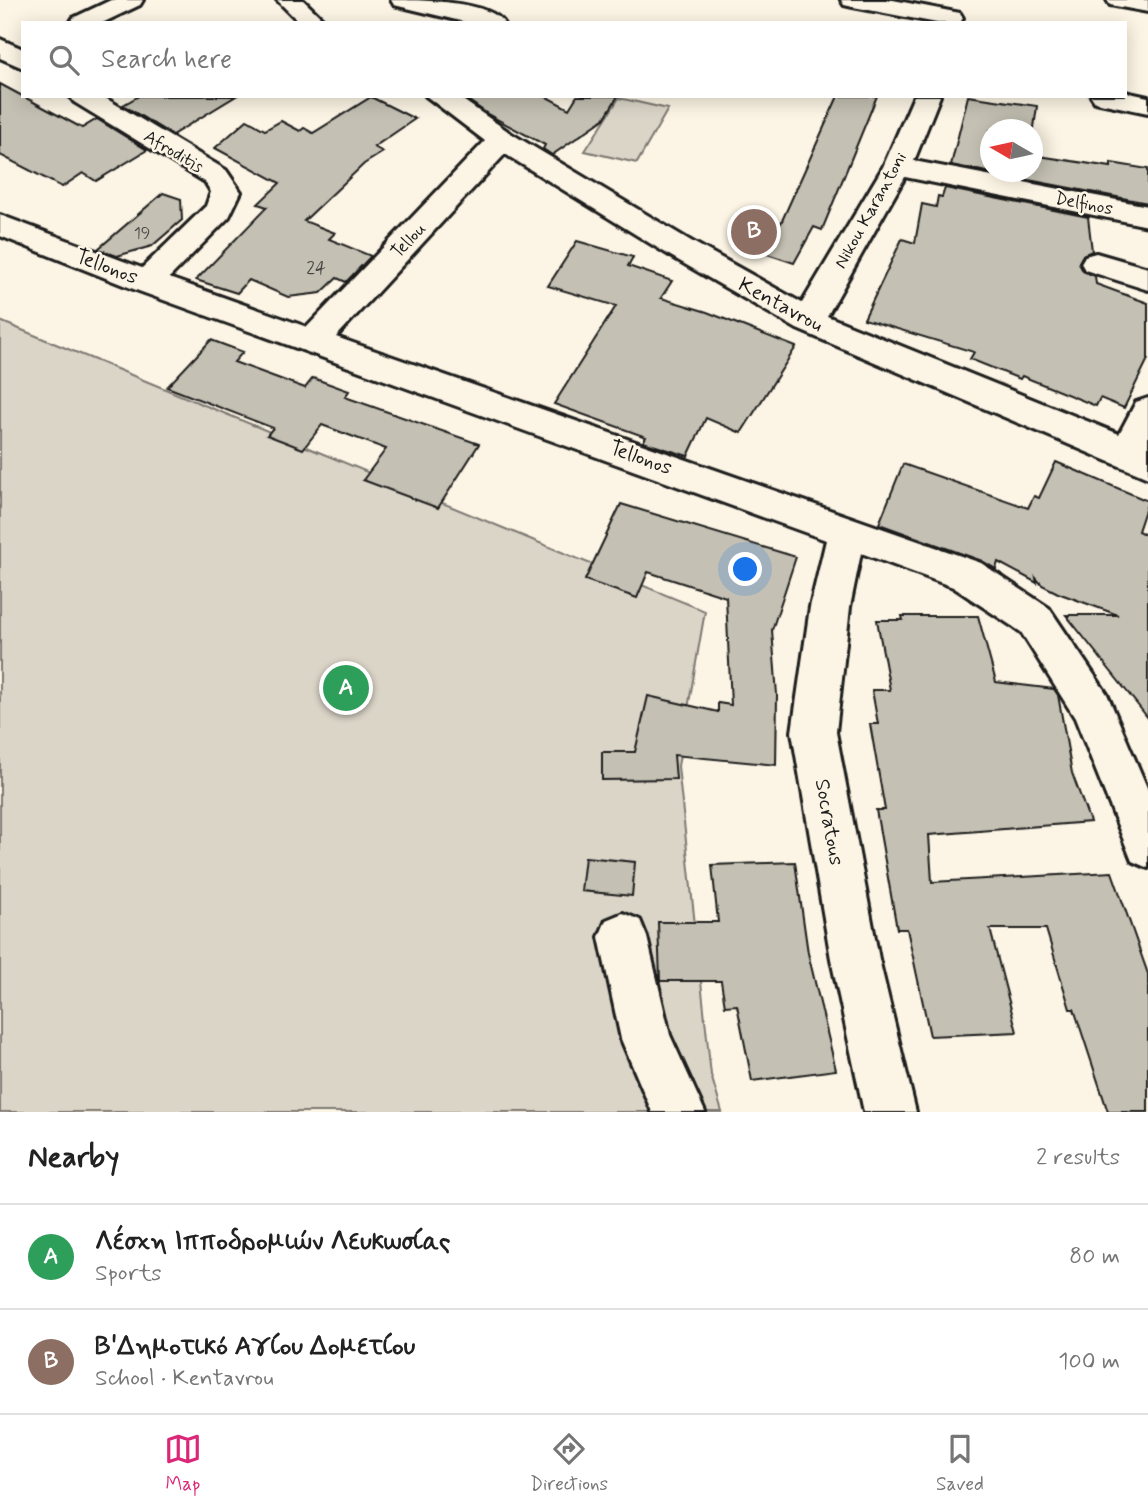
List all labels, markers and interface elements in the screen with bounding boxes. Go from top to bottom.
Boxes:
search box [21,21,1127,98]
icon: search [45,41,83,79]
text: Search here [101,43,232,77]
north arrow [980,119,1043,182]
street label: Afroditis [139,125,208,179]
street label: Nikou Karantoni [829,148,913,273]
street label: Delfinos [1053,187,1115,221]
pin: B [731,206,777,258]
street label: Tellou [386,217,432,264]
house number: 19 [134,223,150,244]
street label: Tellonos [71,242,142,292]
house number: 24 [306,256,326,280]
street label: Kentavrou [733,271,828,339]
street label: Tellonos [605,434,676,482]
your location [728,552,762,586]
pin: A [323,662,369,714]
street label: Socratous [808,777,850,868]
text: Nearby [28,1138,119,1177]
text: 2 results [1036,1143,1120,1173]
text: Λέσχη Ιπποδρομιών Λευκωσίας [95,1225,450,1259]
text: A [43,1242,59,1272]
text: 80 m [1069,1242,1120,1272]
text: Sports [95,1259,162,1289]
text: Β'Δημοτικό Αγίου Δομετίου [95,1330,415,1364]
text: B [44,1347,58,1377]
text: 100 m [1058,1347,1120,1377]
text: School · Kentavrou [95,1364,274,1394]
tab: Map [164,1430,202,1497]
tab: Directions [530,1430,608,1497]
tab: Saved [936,1430,984,1497]

